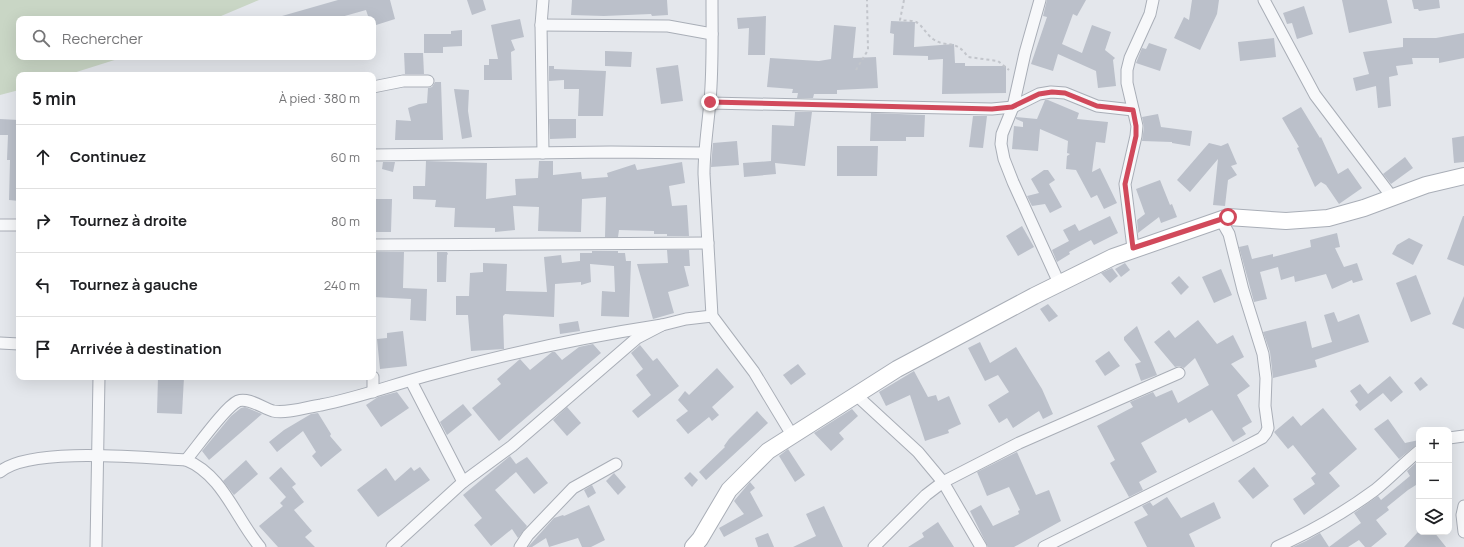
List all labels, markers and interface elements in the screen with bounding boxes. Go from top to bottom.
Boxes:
search box [16,16,376,60]
icon: search [30,27,52,49]
text: Rechercher [62,28,143,49]
text: 5 min [32,87,76,110]
text: À pied · 380 m [279,89,360,107]
route end [701,93,719,111]
icon: ahead [32,146,54,168]
text: Continuez [70,146,146,167]
text: 60 m [330,148,360,166]
route start [1219,208,1237,226]
icon: right [32,210,54,232]
text: Tournez à droite [70,210,187,231]
text: 80 m [331,212,360,230]
icon: left [32,274,54,296]
text: Tournez à gauche [70,274,198,295]
text: 240 m [324,276,360,294]
icon: arrive [32,338,54,360]
text: Arrivée à destination [70,338,222,359]
map controls [1416,427,1452,535]
button: + [1416,427,1452,463]
button: − [1416,463,1452,499]
button: layers [1416,499,1452,535]

